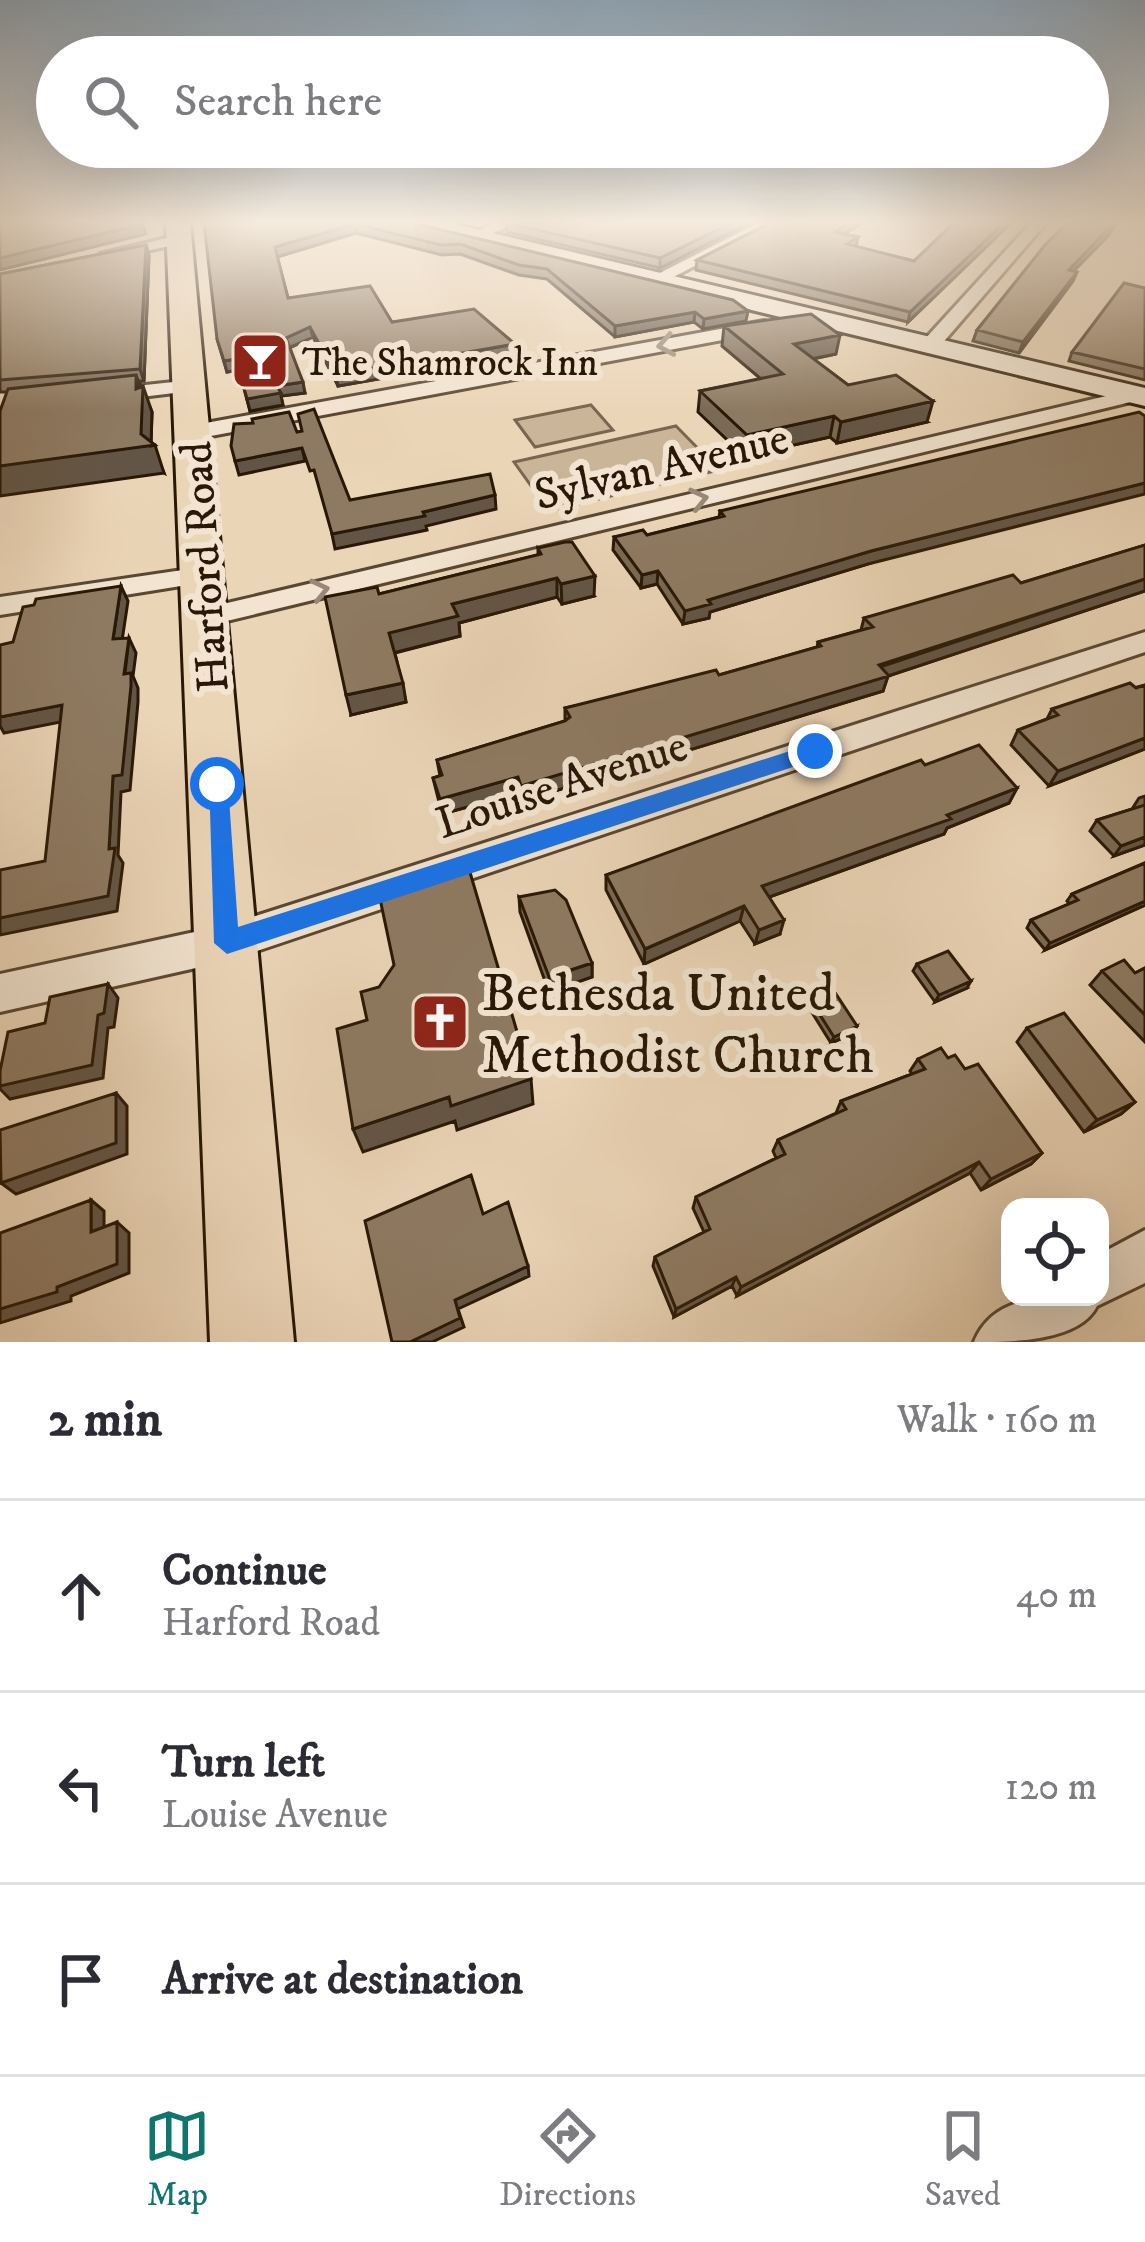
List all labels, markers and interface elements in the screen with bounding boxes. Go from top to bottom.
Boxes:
search box [36,36,1109,168]
icon: search [78,69,144,135]
text: Search here [174,74,382,130]
bar icon: The Shamrock Inn [229,330,291,392]
one-way arrow [656,331,676,356]
place label: The Shamrock Inn [302,339,598,388]
street label: Sylvan Avenue [529,412,794,524]
street label: Harford Road [169,439,243,694]
one-way arrow [689,488,709,513]
one-way arrow [310,579,330,604]
street label: Louise Avenue [429,719,695,853]
route end [788,724,842,778]
route start [190,757,244,811]
place label: Bethesda United Methodist Church [482,961,874,1090]
church icon: Bethesda United Methodist Church [409,991,471,1053]
map controls [1001,1198,1109,1306]
button: locate [1001,1198,1109,1306]
text: 2 min [48,1388,162,1452]
text: Walk · 160 m [897,1396,1097,1445]
text: Continue [162,1543,327,1599]
icon: ahead [48,1563,114,1629]
text: 40 m [1016,1571,1097,1620]
text: Harford Road [162,1599,380,1648]
text: Turn left [162,1735,325,1791]
icon: left [48,1755,114,1821]
text: 120 m [1005,1763,1097,1812]
text: Louise Avenue [162,1791,388,1840]
icon: arrive [48,1947,114,2013]
text: Arrive at destination [162,1952,523,2008]
tab: Map [144,2103,210,2216]
tab: Directions [499,2103,636,2216]
tab: Saved [925,2103,1001,2216]

